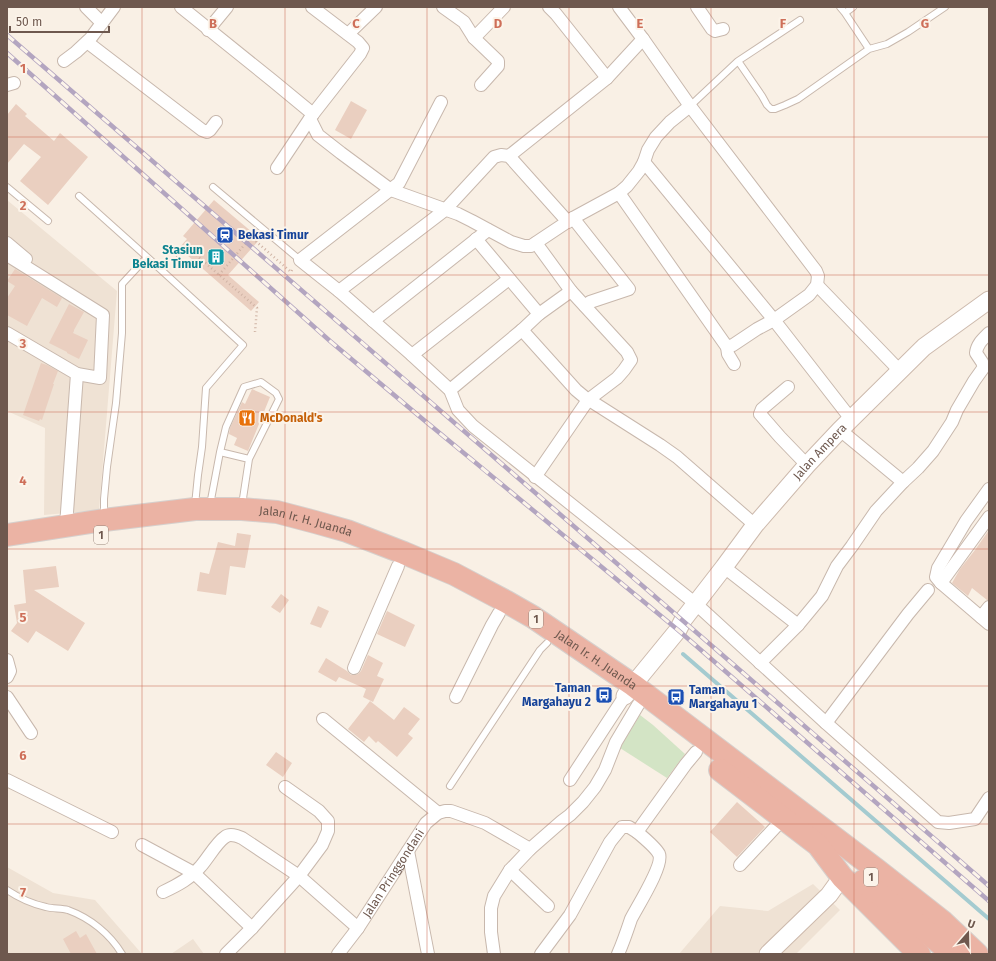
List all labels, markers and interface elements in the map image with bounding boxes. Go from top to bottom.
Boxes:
scale bar [10,8,109,34]
text: 50 m [16,15,42,29]
text: B [209,16,217,31]
text: C [352,16,360,31]
text: D [494,16,503,31]
text: E [637,16,644,31]
text: F [780,16,787,31]
text: G [921,16,929,31]
text: 1 [20,61,26,76]
text: 2 [20,198,27,213]
station icon: Bekasi Timur [215,225,235,245]
place label: Bekasi Timur [238,228,309,242]
place label: Stasiun Bekasi Timur [132,243,203,271]
building icon: Stasiun Bekasi Timur [206,247,226,267]
text: 3 [19,336,27,351]
restaurant icon: McDonald's [237,408,257,428]
place label: McDonald's [260,411,323,425]
street label: Jalan Ampera [790,421,849,483]
text: 4 [19,473,27,488]
street label: Jalan Ir. H. Juanda [259,503,355,539]
road number: 1 [94,526,108,544]
text: 5 [20,610,27,625]
road number: 1 [529,610,543,628]
street label: Jalan Ir. H. Juanda [552,627,640,693]
place label: Taman Margahayu 2 [522,681,591,709]
place label: Taman Margahayu 1 [689,683,757,711]
bus stop icon: Taman Margahayu 2 [594,685,614,705]
bus stop icon: Taman Margahayu 1 [666,687,686,707]
text: 6 [19,748,27,763]
street label: Jalan Pringgondani [360,826,427,920]
road number: 1 [864,868,878,886]
text: 7 [20,885,26,900]
north arrow [948,913,988,953]
text: U [966,917,977,931]

